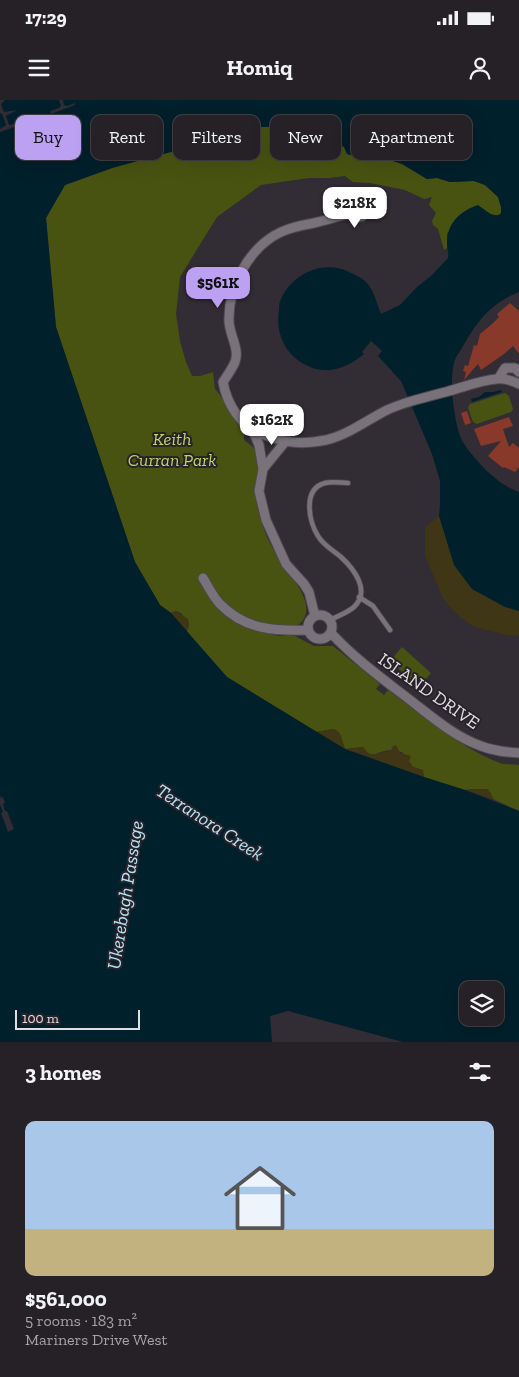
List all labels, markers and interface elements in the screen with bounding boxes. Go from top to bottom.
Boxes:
text: 17:29 [25,6,67,29]
icon: menu [25,54,53,82]
text: Homiq [227,54,292,81]
icon: person [466,54,494,82]
chip: Buy [15,115,81,160]
chip: Rent [91,115,163,160]
chip: Filters [173,115,260,160]
chip: New [270,115,341,160]
chip: Apartment [351,115,472,160]
pin: $218K [320,186,390,229]
text: $218K [334,193,376,212]
pin: $561K [183,266,253,309]
text: $561K [197,273,239,292]
pin: $162K [237,404,307,446]
text: $162K [251,410,293,429]
park label: Keith Curran Park [128,428,216,471]
street label: ISLAND DRIVE [374,648,484,734]
water label: Terranora Creek [152,779,268,865]
water label: Ukerebagh Passage [102,819,148,971]
map controls [459,981,504,1026]
button: layers [459,981,504,1026]
scale bar [15,1007,140,1030]
text: 100 m [22,1010,59,1027]
icon: filters [466,1058,494,1086]
text: 3 homes [25,1060,101,1085]
icon: home [215,1153,305,1243]
text: $561,000 [25,1286,107,1311]
text: 5 rooms · 183 m² [25,1311,137,1330]
text: Mariners Drive West [25,1330,167,1349]

